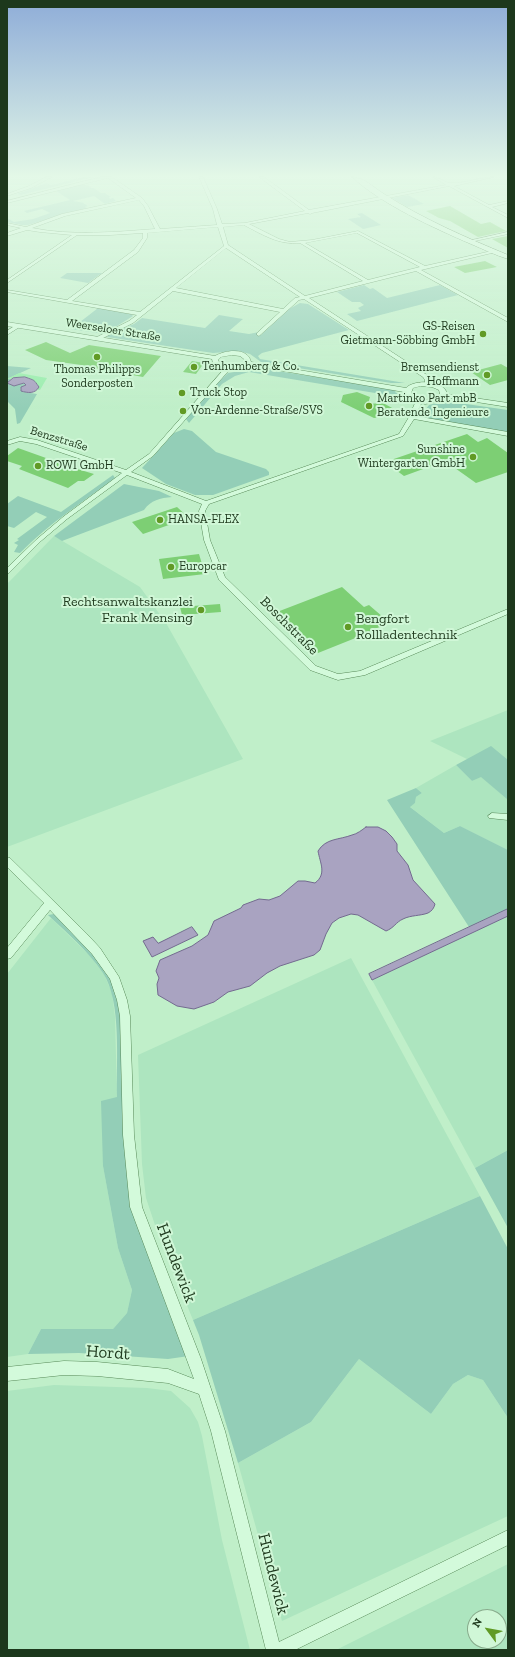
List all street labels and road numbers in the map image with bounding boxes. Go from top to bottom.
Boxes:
street label: Weerseloer Straße [65,315,161,345]
street label: Benzstraße [29,423,89,455]
street label: Boschstraße [256,593,322,659]
street label: Hundewick [152,1220,200,1306]
street label: Hordt [85,1341,131,1365]
street label: Hundewick [253,1531,293,1617]

